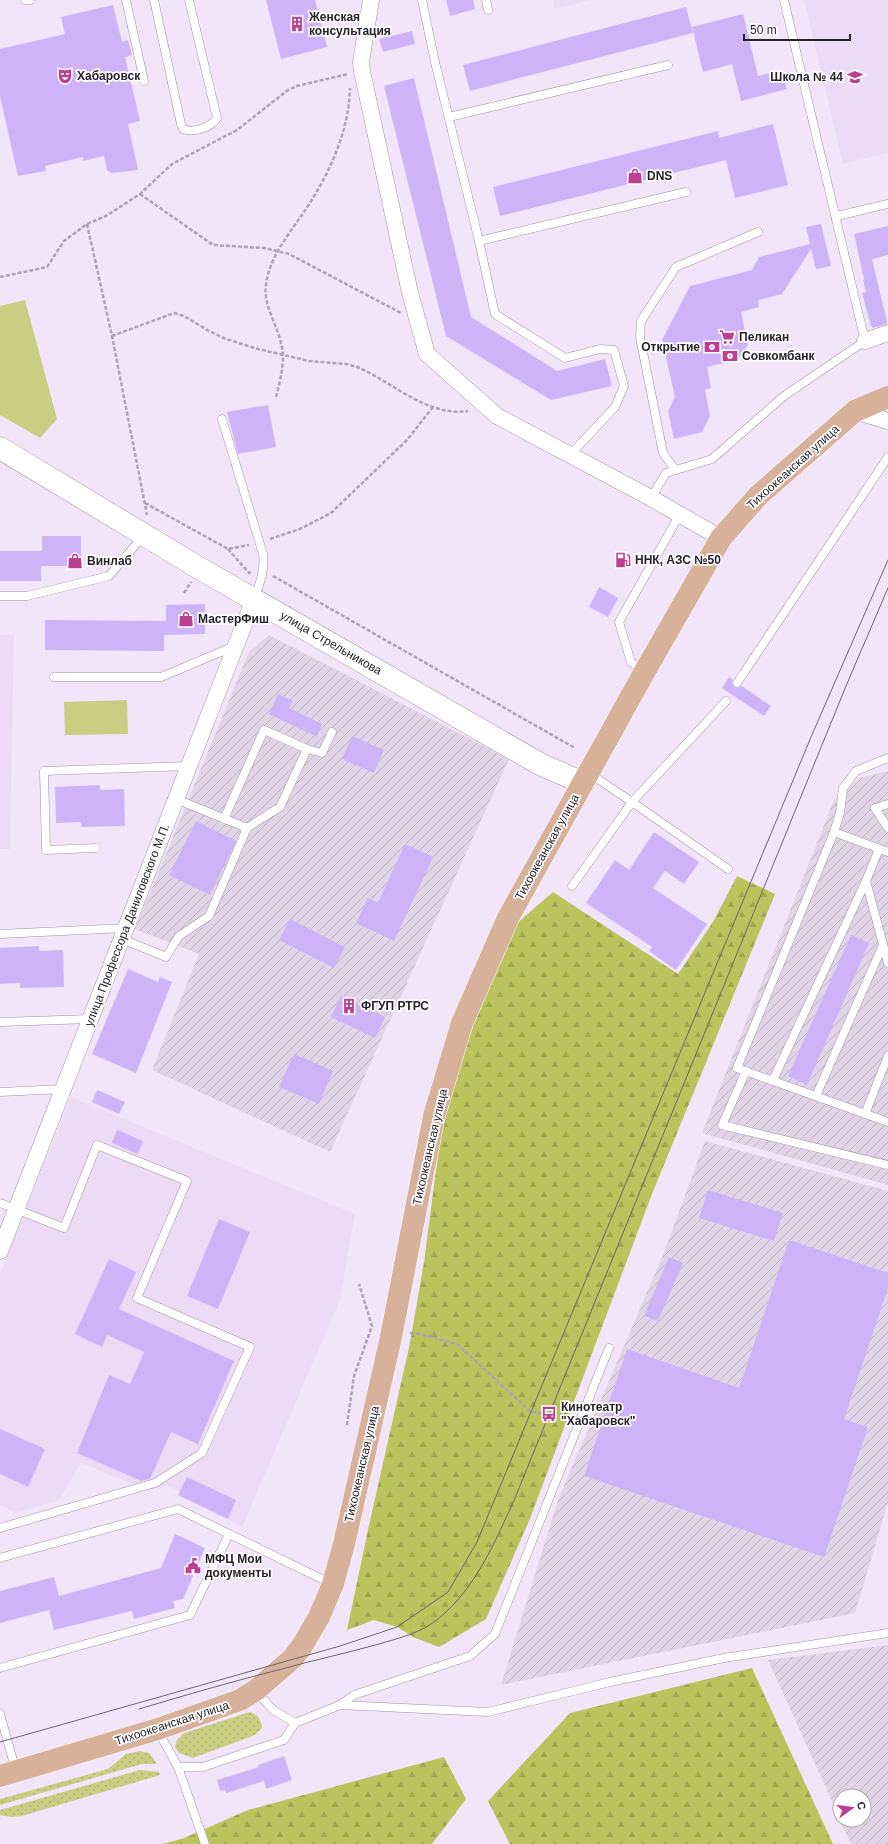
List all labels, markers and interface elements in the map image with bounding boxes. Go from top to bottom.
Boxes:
place label: Женская консультация [308,10,391,38]
building icon: Женская консультация [288,15,306,33]
scale bar [744,16,850,42]
text: 50 m [750,23,777,37]
theatre icon: Хабаровск [56,67,74,85]
school or university icon: Школа № 44 [846,68,864,86]
place label: Хабаровск [77,69,141,83]
place label: Школа № 44 [770,70,843,84]
shop icon: DNS [626,167,644,185]
place label: DNS [647,169,672,183]
supermarket icon: Пеликан [718,328,736,346]
place label: Пеликан [739,330,789,344]
bank icon: Открытие [703,338,721,356]
place label: Открытие [641,340,700,354]
bank icon: Совкомбанк [721,347,739,365]
place label: Совкомбанк [742,349,815,363]
street label: Тихоокеанская улица [744,422,842,512]
fuel station icon: ННК, АЗС №50 [614,551,632,569]
shop icon: Винлаб [66,552,84,570]
place label: ННК, АЗС №50 [635,553,721,567]
place label: Винлаб [87,554,132,568]
street label: улица Стрельникова [278,608,385,678]
shop icon: МастерФиш [177,610,195,628]
place label: МастерФиш [198,612,269,626]
street label: Тихоокеанская улица [512,791,582,902]
street label: улица Профессора Даниловского М.П. [82,822,172,1028]
building icon: ФГУП РТРС [340,997,358,1015]
place label: ФГУП РТРС [361,999,429,1013]
street label: Тихоокеанская улица [410,1087,450,1207]
place label: Кинотеатр "Хабаровск" [561,1400,636,1428]
street label: Тихоокеанская улица [342,1404,382,1524]
bus stop icon: Кинотеатр "Хабаровск" [540,1405,558,1423]
place label: МФЦ Мои документы [205,1552,271,1580]
public building icon: МФЦ Мои документы [184,1557,202,1575]
street label: Тихоокеанская улица [113,1698,231,1748]
north arrow [832,1788,872,1828]
text: С [855,1800,868,1811]

